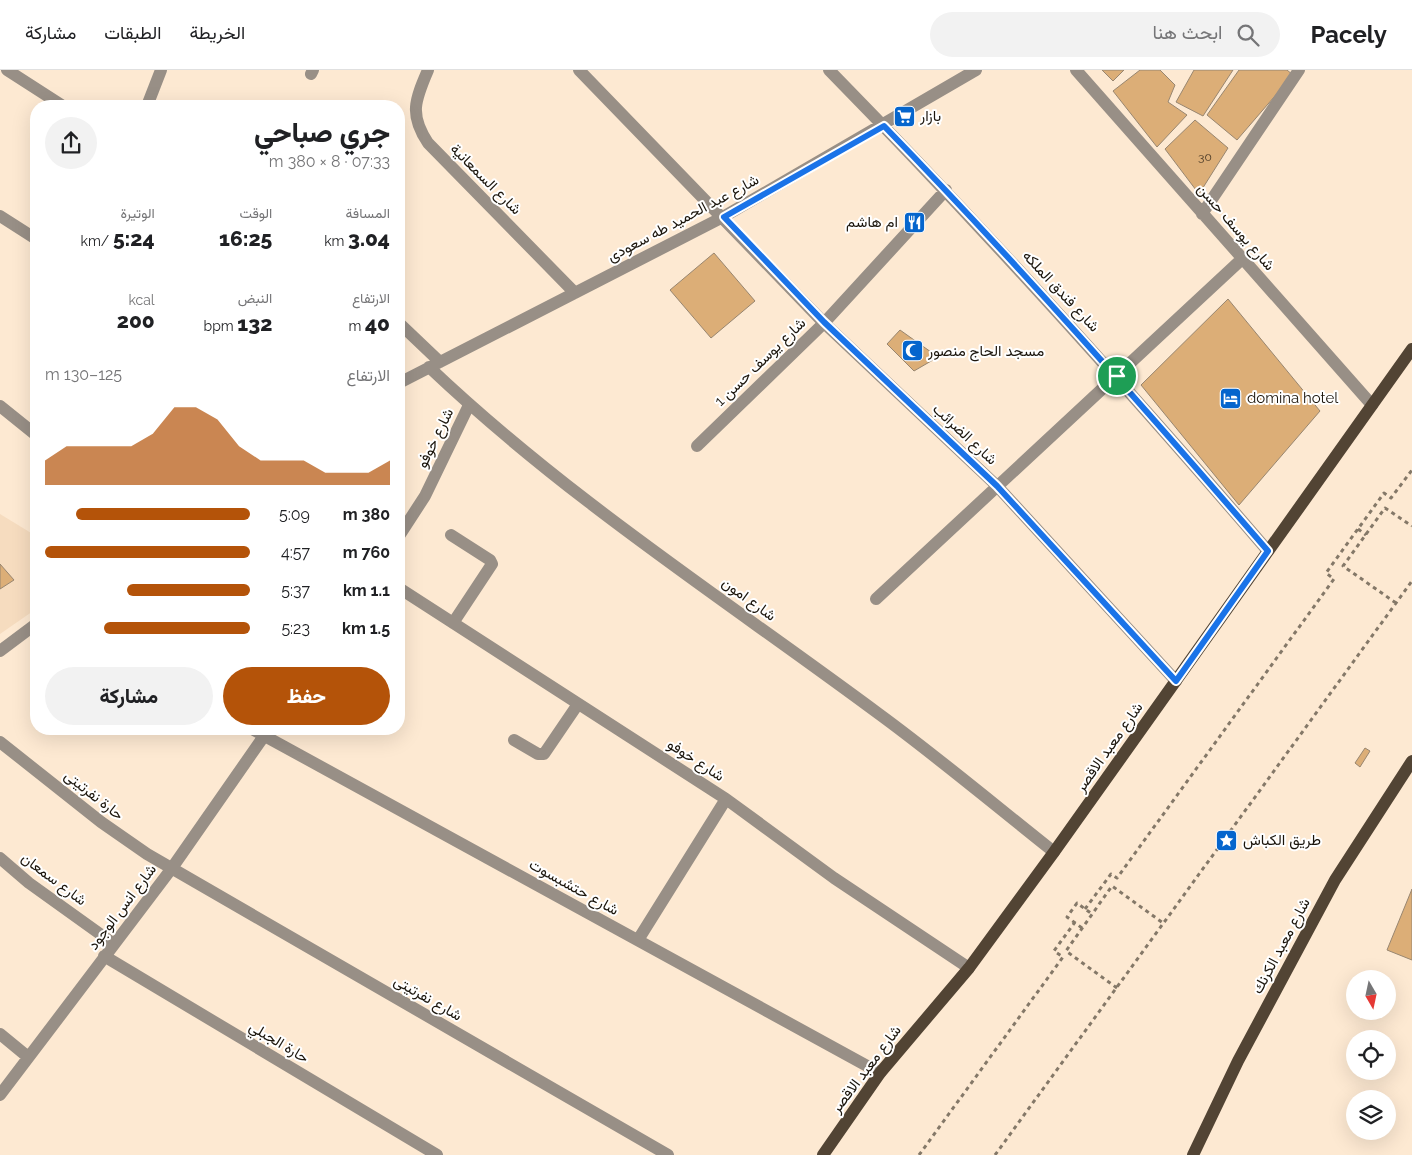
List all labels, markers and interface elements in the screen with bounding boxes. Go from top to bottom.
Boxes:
search box [930,12,1280,57]
text: Pacely [1310,20,1387,49]
text: ابحث هنا [1152,21,1222,43]
icon: search [1234,21,1262,49]
text: مشاركة [25,22,76,43]
text: الطبقات [104,22,161,43]
text: الخريطة [189,22,245,43]
supermarket icon: بازار [892,104,916,128]
place label: بازار [919,107,941,125]
text: جري صباحي [254,116,390,149]
button: share [45,117,97,169]
street label: شارع السمعانية [445,140,525,220]
house number: 30 [1198,150,1212,164]
text: 07:33 · 8 × 380 m [269,152,390,171]
street label: شارع عبد الحميد طه سعودى [604,170,763,267]
street label: شارع يوسف حسن [1192,180,1279,276]
text: الوتيرة [120,205,155,221]
text: الوقت [239,205,272,221]
text: المسافة [346,205,390,221]
restaurant icon: ام هاشم [902,210,926,234]
place label: ام هاشم [846,213,898,232]
text: 5:24 [113,226,155,251]
text: 16:25 [219,226,272,251]
text: 3.04 [348,226,390,251]
text: /km [81,233,113,249]
text: km [324,233,348,249]
street label: شارع فندق الملكه [1017,247,1103,337]
text: النبض [238,290,272,306]
text: الارتفاع [352,290,390,306]
text: kcal [129,292,155,308]
text: 200 [117,308,155,333]
text: 132 [237,311,272,336]
text: 40 [365,311,390,336]
street label: شارع يوسف حسن 1 [711,314,811,411]
text: bpm [204,318,237,334]
text: m [349,318,365,334]
mosque icon: مسجد الحاج منصور [900,339,924,363]
place label: مسجد الحاج منصور [927,342,1044,362]
pin [1096,355,1138,397]
icon: arrive [1103,362,1131,390]
text: 125–130 m [45,365,122,384]
text: الارتفاع [347,366,390,385]
hotel icon: domina hotel [1219,386,1243,410]
place label: domina hotel [1247,389,1339,407]
street label: شارع الضرائب [928,400,1001,470]
street label: شارع خوفو [413,405,459,472]
text: 5:09 [279,505,310,524]
text: 380 m [343,505,390,524]
text: 4:57 [281,543,310,562]
text: 760 m [343,543,390,562]
street label: شارع امون [717,573,780,626]
text: 5:37 [281,581,310,600]
text: 1.1 km [343,581,390,600]
text: 5:23 [281,619,310,638]
text: 1.5 km [342,619,390,638]
button: مشاركة [45,667,213,725]
button: حفظ [223,667,390,725]
street label: شارع معبد الاقصر [1071,699,1148,797]
street label: شارع خوفو [663,735,728,787]
street label: حارة نفرتيتى [60,766,127,825]
place icon: طريق الكباش [1215,828,1239,852]
place label: طريق الكباش [1243,831,1321,850]
street label: شارع سمعان [17,849,90,911]
street label: شارع حتشبسوت [525,855,622,921]
street label: شارع انس الوجود [84,861,162,955]
street label: شارع معبد الكرنك [1248,895,1316,998]
north arrow [1346,970,1396,1020]
map controls [1346,970,1396,1140]
street label: شارع نفرتيتى [390,971,465,1027]
street label: حارة الجبلي [244,1017,312,1070]
street label: شارع معبد الاقصر [827,1021,907,1118]
button: locate [1346,1030,1396,1080]
button: layers [1346,1090,1396,1140]

